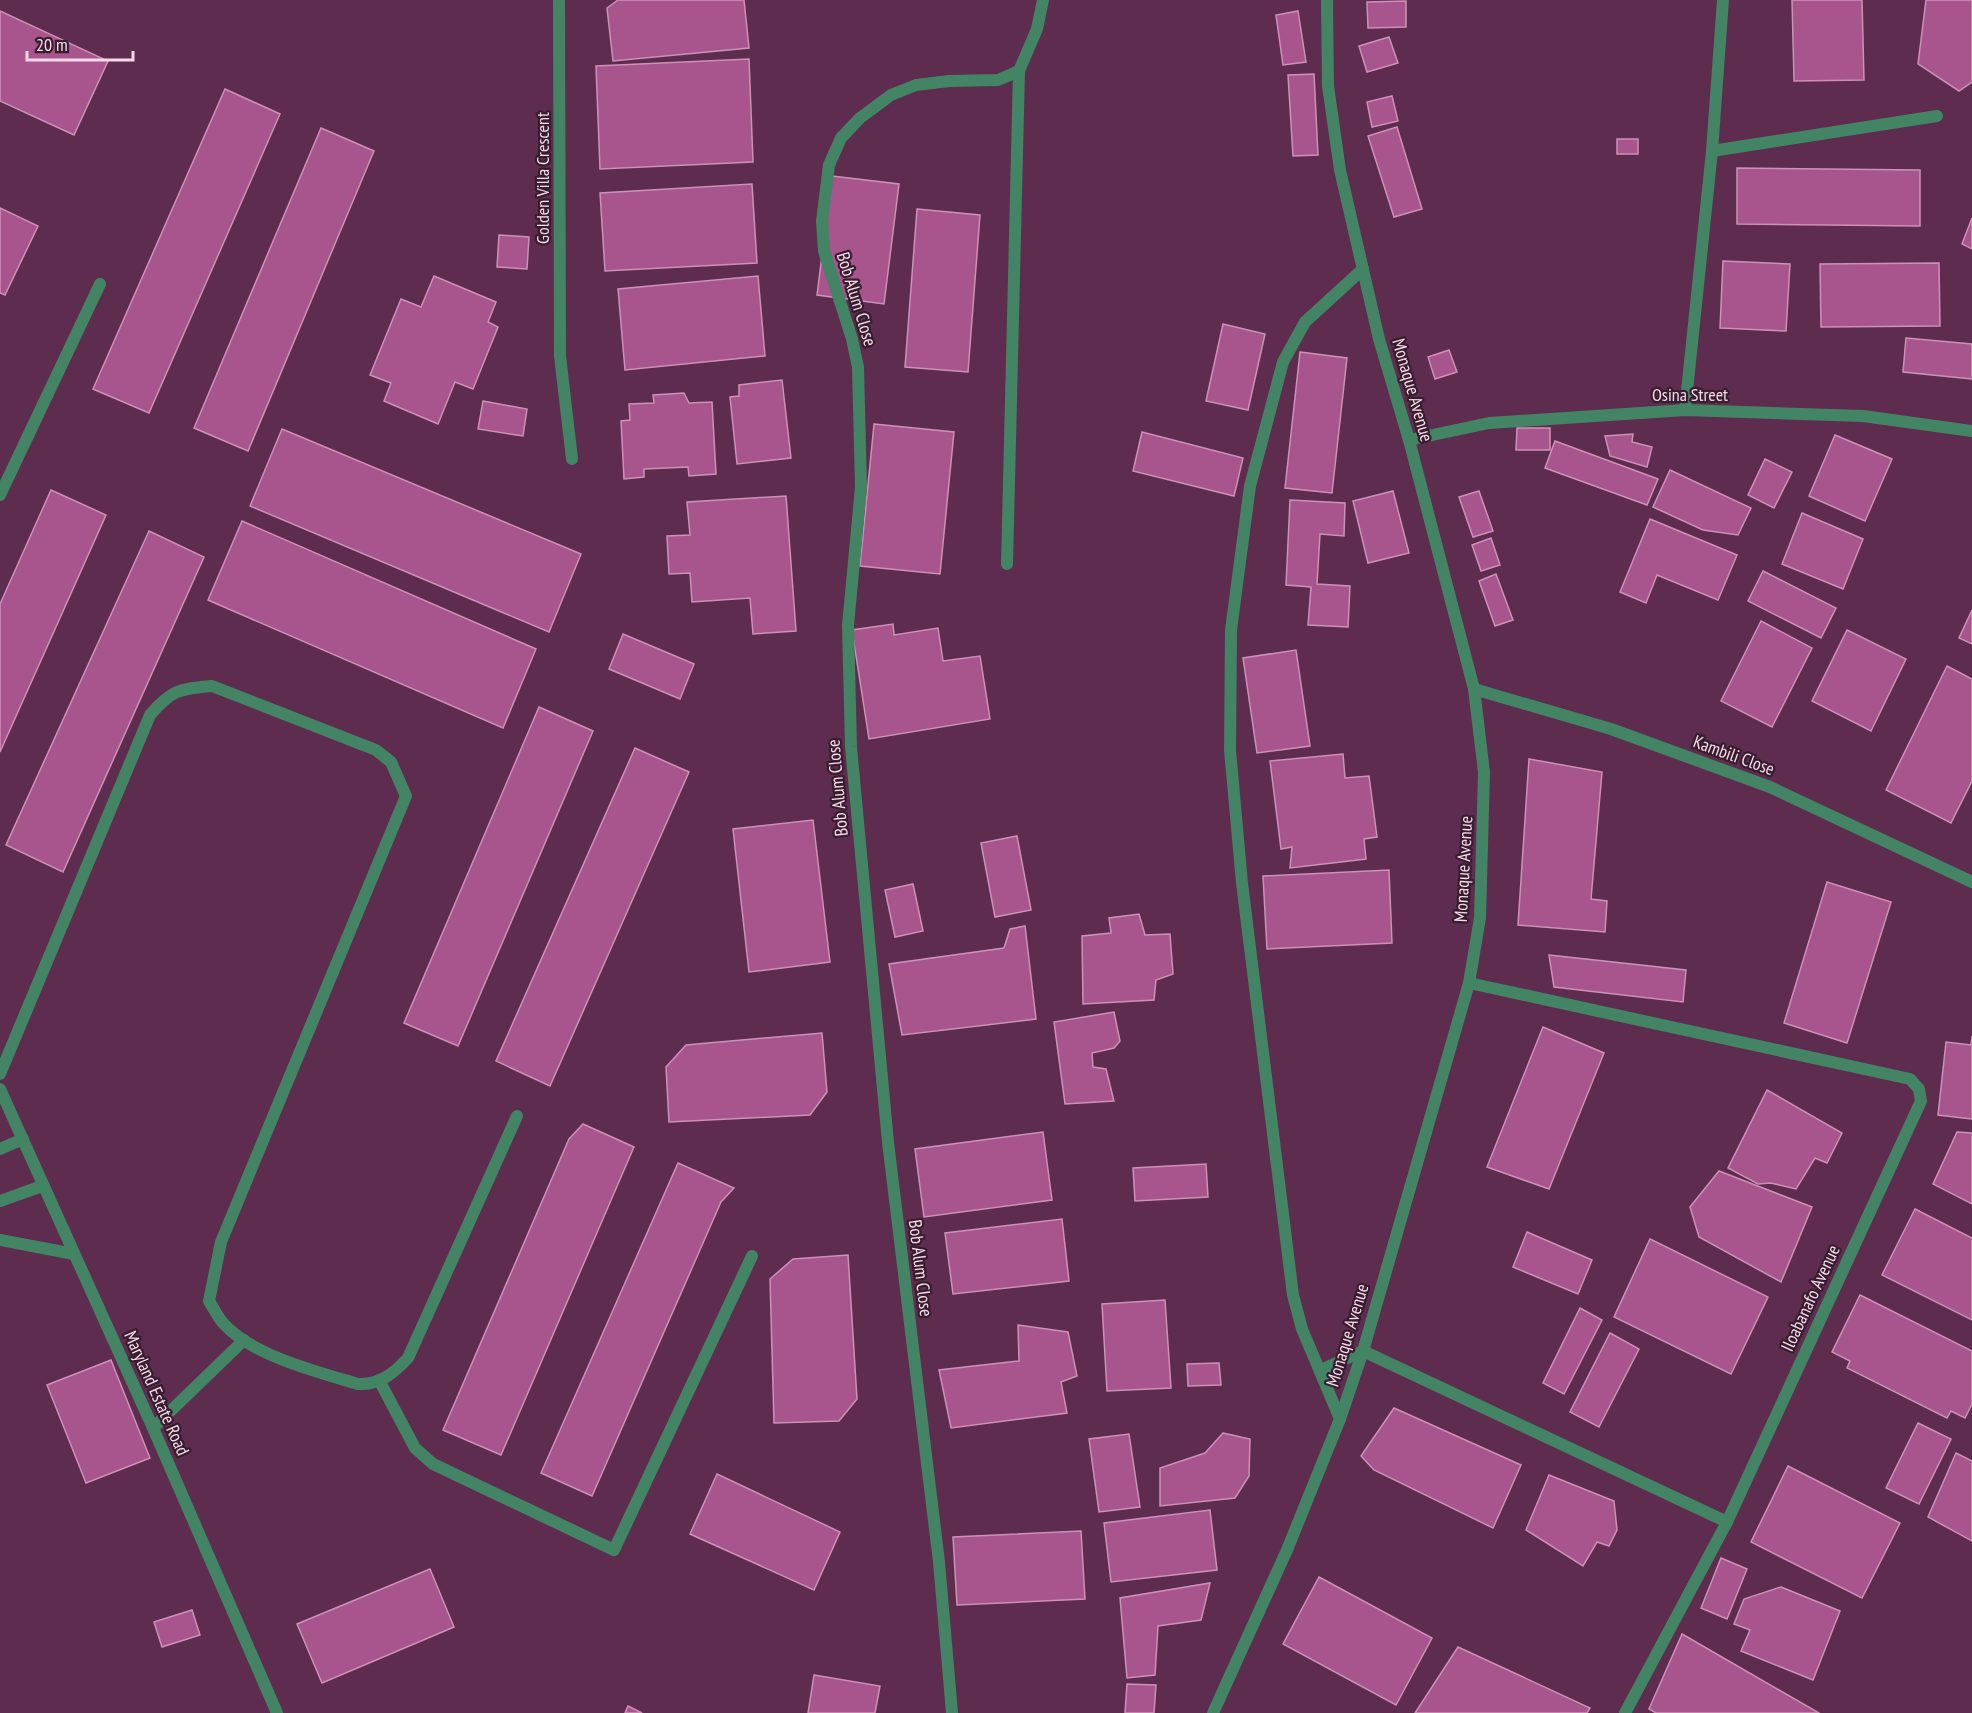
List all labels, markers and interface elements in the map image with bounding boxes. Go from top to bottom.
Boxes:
scale bar [27,24,134,62]
text: 20 m [36,33,68,56]
street label: Golden Villa Crescent [531,112,554,244]
street label: Bob Alum Close [832,249,882,349]
street label: Monaque Avenue [1387,336,1439,444]
street label: Osina Street [1652,383,1728,406]
street label: Kambili Close [1690,730,1778,780]
street label: Bob Alum Close [821,739,853,837]
street label: Monaque Avenue [1449,815,1477,923]
street label: Bob Alum Close [904,1218,938,1318]
street label: Iloabanafo Avenue [1775,1241,1845,1355]
street label: Monaque Avenue [1320,1281,1374,1389]
street label: Maryland Estate Road [119,1327,195,1459]

